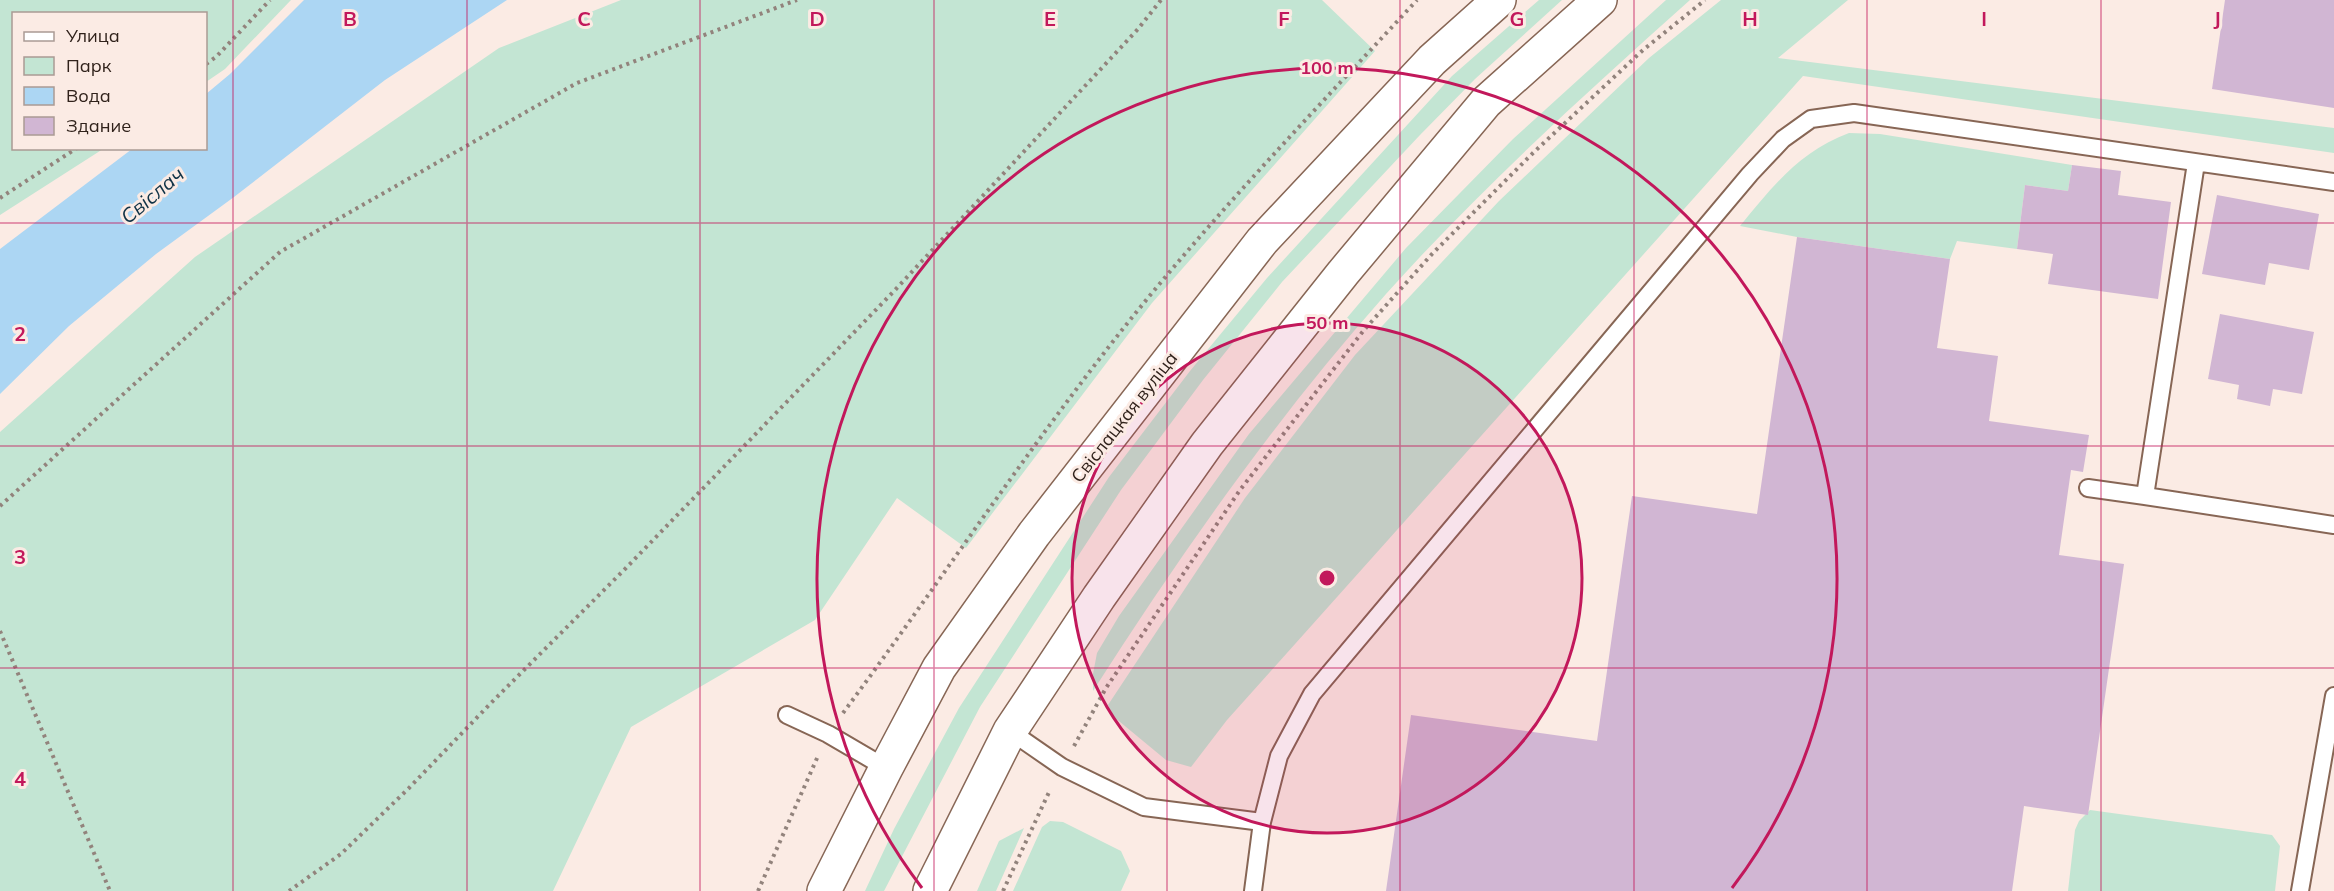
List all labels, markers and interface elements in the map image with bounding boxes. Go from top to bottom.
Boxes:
text: B [343,6,357,31]
text: C [577,6,591,31]
text: D [809,6,825,31]
text: E [1044,6,1056,31]
text: F [1278,6,1290,31]
text: G [1510,6,1524,31]
text: H [1742,6,1758,31]
text: I [1981,6,1987,31]
text: J [2213,6,2221,31]
legend [12,12,207,150]
text: Улица [65,24,120,47]
text: Парк [66,54,112,77]
text: 100 m [1300,56,1354,79]
text: Вода [66,84,111,107]
text: Здание [66,114,131,137]
water label: Свіслач [115,161,189,229]
text: 50 m [1306,311,1348,334]
text: 2 [14,321,26,346]
street label: Свіслацкая вуліца [1066,347,1182,487]
text: 3 [14,544,26,569]
centre of rings [1317,568,1337,588]
text: 4 [14,766,26,791]

